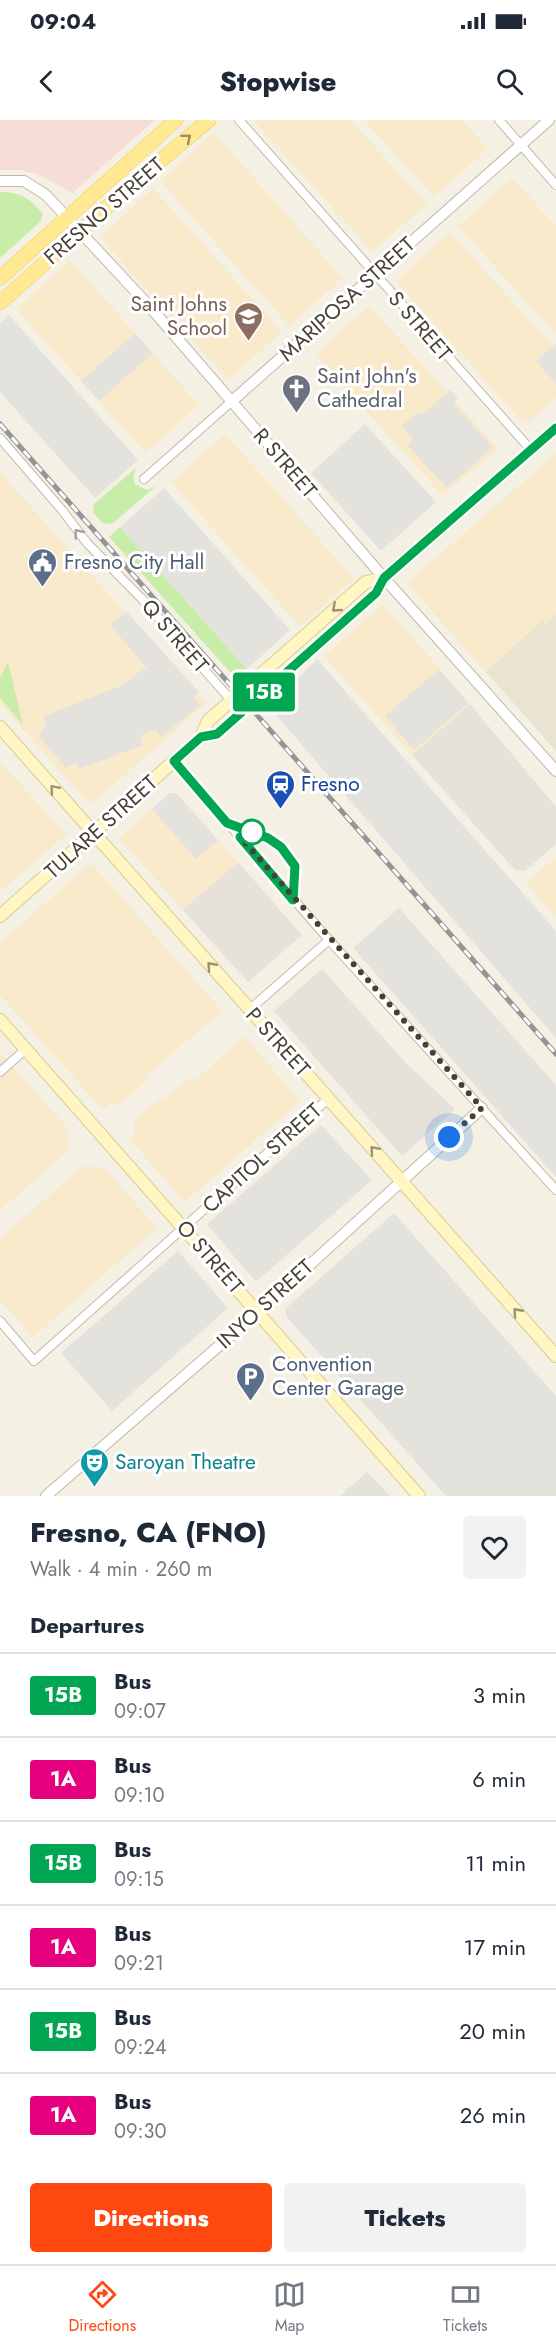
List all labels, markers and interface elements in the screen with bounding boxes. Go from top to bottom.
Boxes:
text: 09:04 [30,5,96,37]
text: Stopwise [219,62,337,101]
icon: back [30,65,63,98]
icon: search [493,65,526,98]
one-way arrow [181,134,192,145]
street label: FRESNO STREET [37,150,171,272]
street label: MARIPOSA STREET [273,230,422,368]
street label: S STREET [381,285,459,368]
place label: Saint Johns School [131,289,227,343]
school or university icon: Saint Johns School [232,300,264,342]
place label: Saint John's Cathedral [317,361,417,415]
church icon: Saint John's Cathedral [280,372,312,414]
street label: R STREET [246,421,324,505]
one-way arrow [75,529,86,540]
public building icon: Fresno City Hall [27,546,59,588]
place label: Fresno City Hall [64,547,204,577]
street label: Q STREET [135,593,216,680]
one-way arrow [332,601,343,612]
line badge: 15B [230,672,298,712]
text: 15B [245,677,283,707]
street label: TULARE STREET [38,768,164,886]
station icon: Fresno [264,768,296,810]
place label: Fresno [301,769,360,799]
one-way arrow [51,785,62,796]
unlabelled marker [239,819,265,845]
one-way arrow [207,962,218,973]
street label: P STREET [239,1001,317,1083]
street label: CAPITOL STREET [196,1096,329,1220]
your location [434,1122,464,1152]
one-way arrow [370,1147,381,1157]
street label: O STREET [170,1214,251,1301]
street label: INYO STREET [210,1252,320,1356]
one-way arrow [513,1308,524,1319]
place label: Convention Center Garage [272,1349,404,1403]
parking icon: Convention Center Garage [235,1360,267,1402]
theatre icon: Saroyan Theatre [78,1446,110,1488]
place label: Saroyan Theatre [115,1447,256,1477]
text: Fresno, CA (FNO) [30,1512,266,1553]
button: heart [463,1516,526,1579]
text: Walk · 4 min · 260 m [30,1555,212,1584]
text: Departures [30,1609,144,1641]
text: Bus [114,1665,151,1697]
text: 3 min [473,1679,526,1711]
text: 15B [44,1680,82,1710]
text: 09:07 [114,1697,166,1726]
text: Bus [114,1749,151,1781]
text: 6 min [472,1763,526,1795]
text: 1A [50,1764,76,1794]
text: 09:10 [114,1781,165,1810]
text: Bus [114,1833,151,1865]
text: 11 min [465,1847,526,1879]
text: 15B [44,1848,82,1878]
text: 09:15 [114,1865,164,1894]
text: Bus [114,1917,151,1949]
text: 17 min [464,1931,526,1963]
text: 1A [50,1932,76,1962]
text: 09:21 [114,1949,164,1978]
text: Bus [114,2001,151,2033]
text: 20 min [459,2015,526,2047]
text: 15B [44,2016,82,2046]
text: 09:24 [114,2033,167,2062]
text: Bus [114,2085,151,2117]
text: 26 min [460,2099,526,2131]
text: 1A [50,2100,76,2130]
text: 09:30 [114,2117,166,2146]
button: Directions [30,2183,272,2252]
button: Tickets [284,2183,526,2252]
tab: Directions [68,2278,136,2337]
tab: Map [273,2278,306,2337]
tab: Tickets [443,2278,488,2337]

